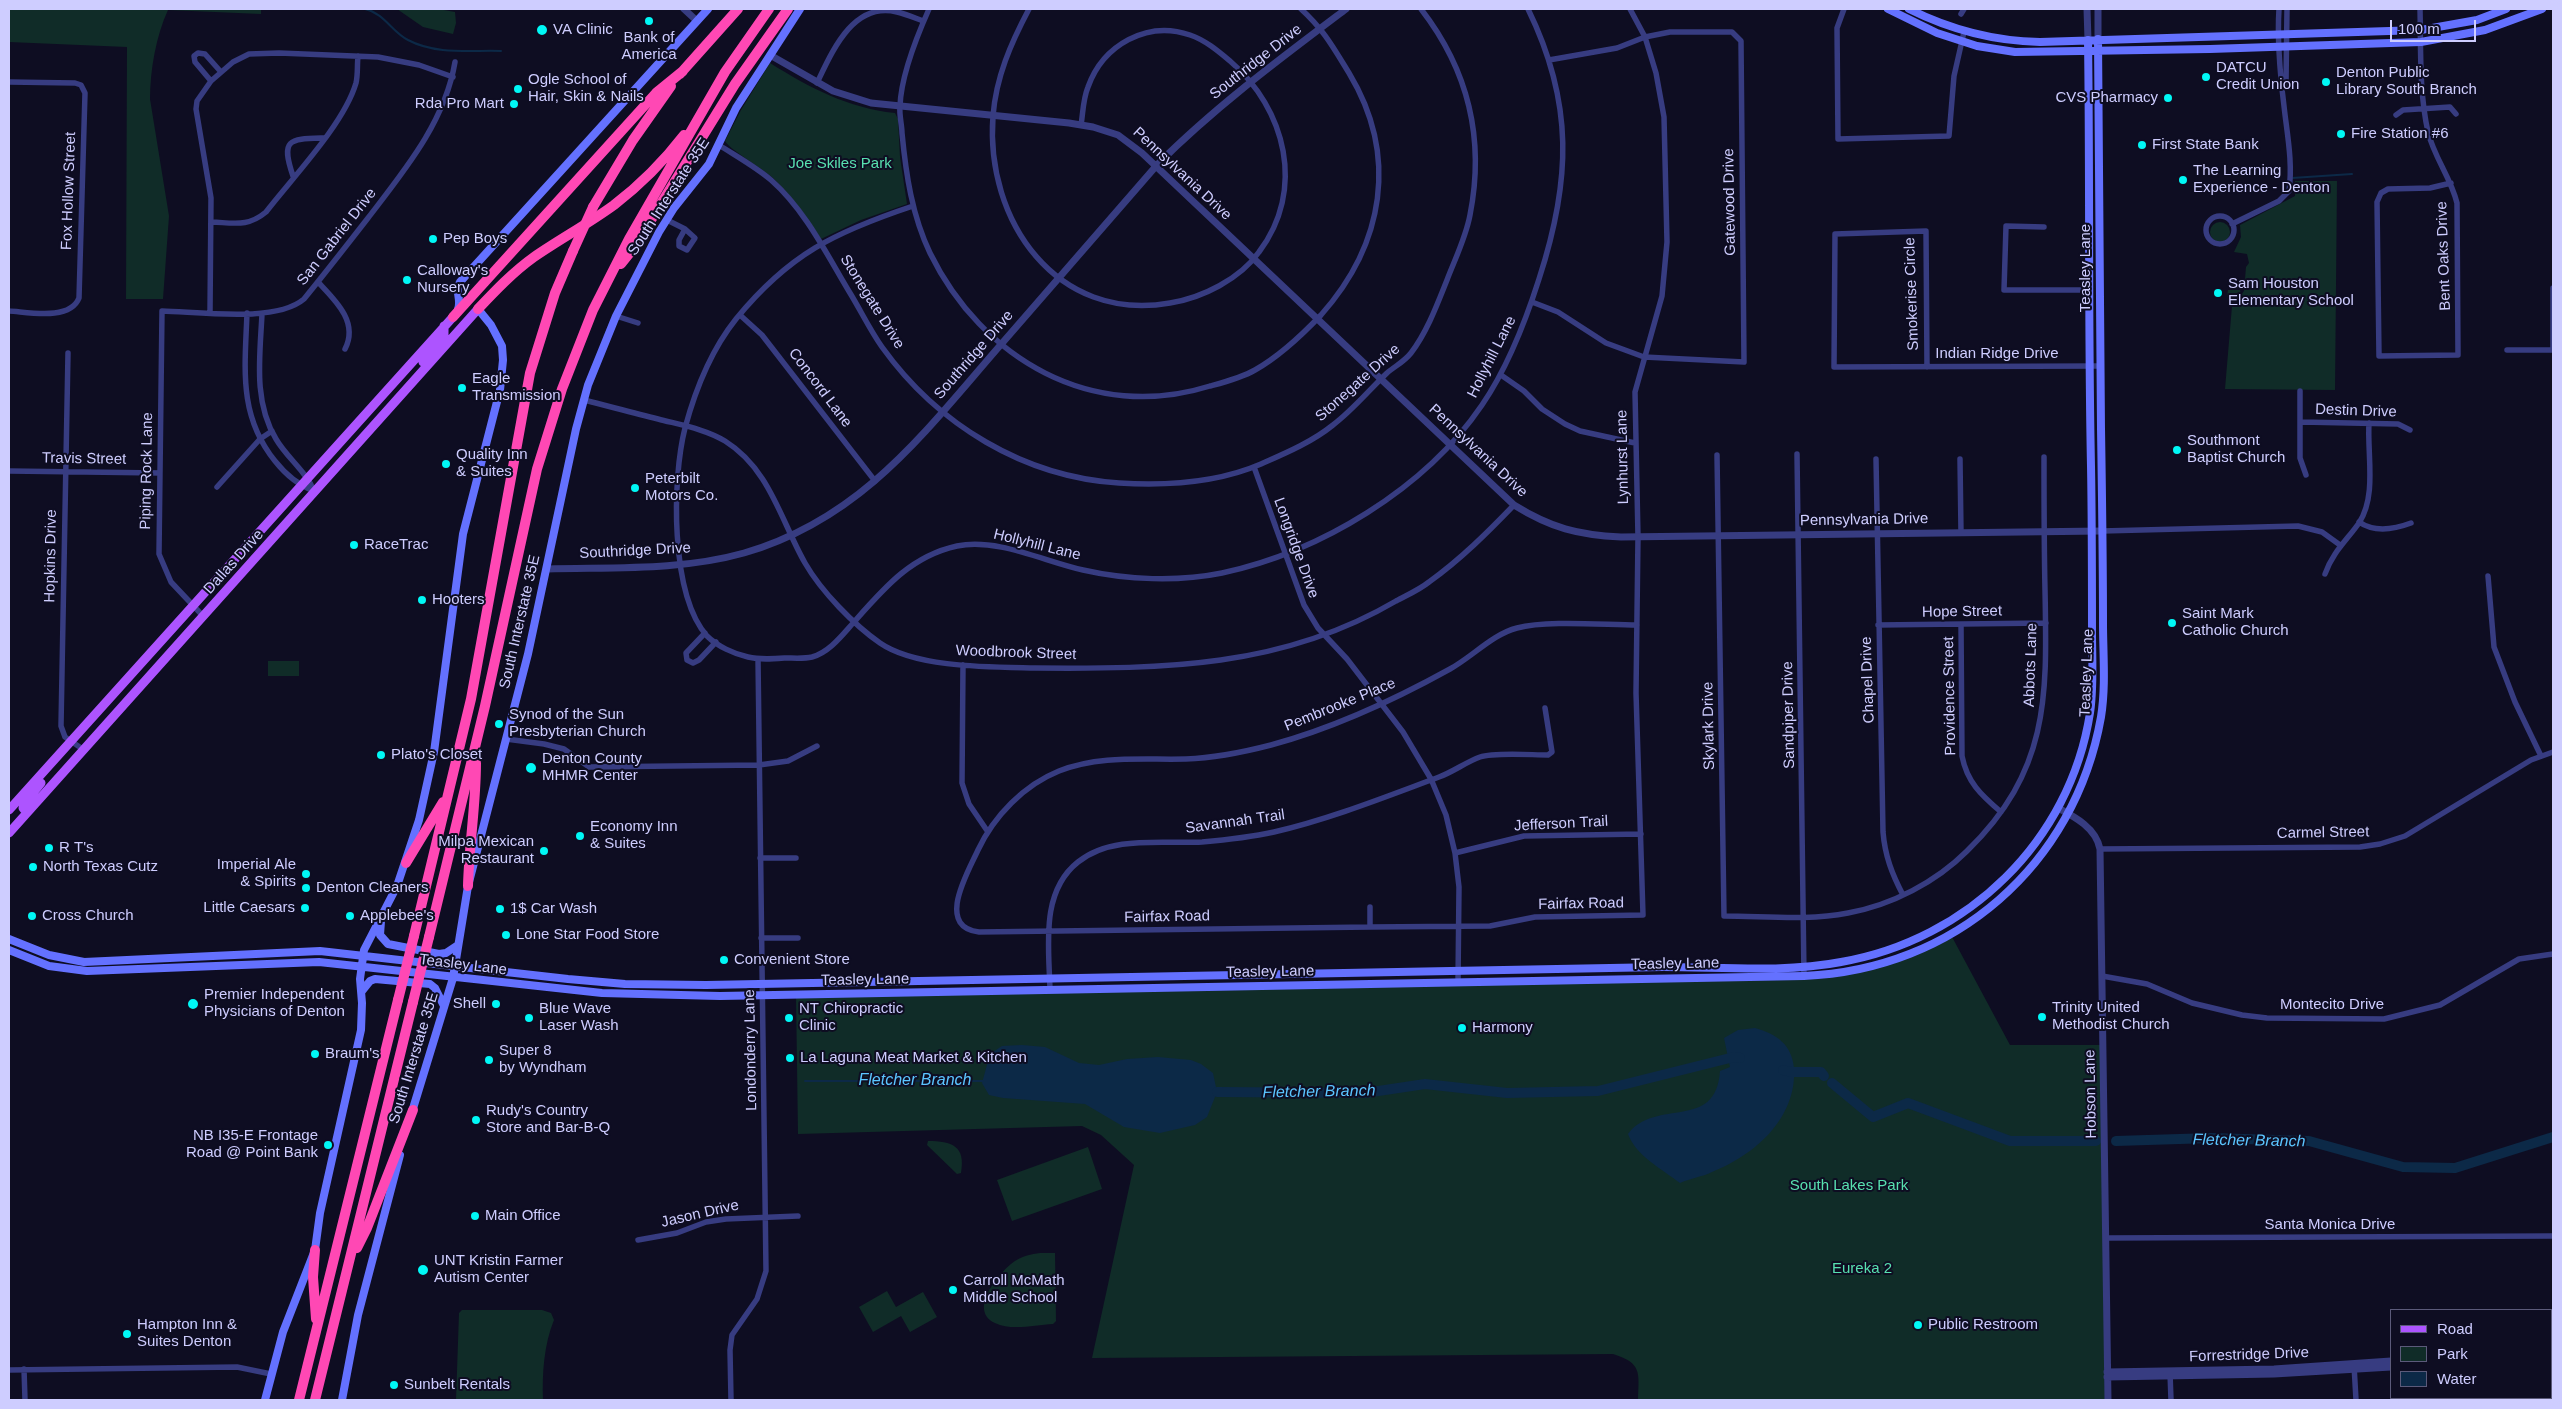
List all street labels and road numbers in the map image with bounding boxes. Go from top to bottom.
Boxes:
street label: Southridge Drive [1206,21,1306,103]
street label: Pennsylvania Drive [1129,124,1235,224]
street label: Fox Hollow Street [58,132,80,250]
street label: South Interstate 35E [624,135,714,259]
street label: Gatewood Drive [1720,148,1740,256]
street label: San Gabriel Drive [293,185,381,289]
street label: Bent Oaks Drive [2433,201,2455,311]
street label: Teasley Lane [2077,224,2095,312]
street label: Smokerise Circle [1901,237,1923,351]
street label: Stonegate Drive [836,252,908,352]
street label: Southridge Drive [931,307,1017,403]
street label: Hollyhill Lane [1464,313,1520,401]
street label: Stonegate Drive [1312,340,1404,426]
street label: Concord Lane [784,345,856,431]
street label: Indian Ridge Drive [1935,345,2059,363]
street label: Pennsylvania Drive [1425,401,1531,501]
street label: Destin Drive [2315,401,2397,421]
street label: Lynhurst Lane [1613,410,1633,504]
street label: Piping Rock Lane [137,412,157,530]
street label: Travis Street [42,449,126,469]
street label: Longridge Drive [1269,495,1323,601]
street label: Hopkins Drive [41,509,61,603]
street label: Pennsylvania Drive [1800,510,1928,530]
street label: Hollyhill Lane [992,525,1082,565]
street label: Dallas Drive [200,526,268,598]
street label: Southridge Drive [579,539,691,563]
street label: South Interstate 35E [496,553,544,691]
street label: Hope Street [1922,602,2002,622]
street label: Abbots Lane [2021,623,2041,707]
street label: Teasley Lane [2076,629,2098,717]
street label: Chapel Drive [1857,636,1879,724]
street label: Providence Street [1940,636,1960,756]
street label: Woodbrook Street [955,642,1077,664]
street label: Sandpiper Drive [1779,661,1799,769]
street label: Pembrooke Place [1282,674,1398,736]
street label: Skylark Drive [1699,682,1719,770]
street label: Savannah Trail [1184,806,1286,838]
street label: Jefferson Trail [1513,813,1609,835]
street label: Carmel Street [2277,823,2369,843]
street label: Fairfax Road [1538,894,1624,914]
street label: Fairfax Road [1124,907,1210,927]
street label: Teasley Lane [418,951,508,979]
street label: Teasley Lane [1631,954,1719,974]
street label: Teasley Lane [1226,962,1314,982]
street label: Teasley Lane [821,970,909,990]
street label: Londonderry Lane [741,989,761,1111]
street label: South Interstate 35E [385,990,443,1126]
street label: Montecito Drive [2280,996,2384,1014]
street label: Hobson Lane [2081,1049,2101,1139]
street label: Jason Drive [659,1196,741,1232]
street label: Santa Monica Drive [2265,1216,2395,1234]
street label: Forrestridge Drive [2189,1344,2309,1366]

